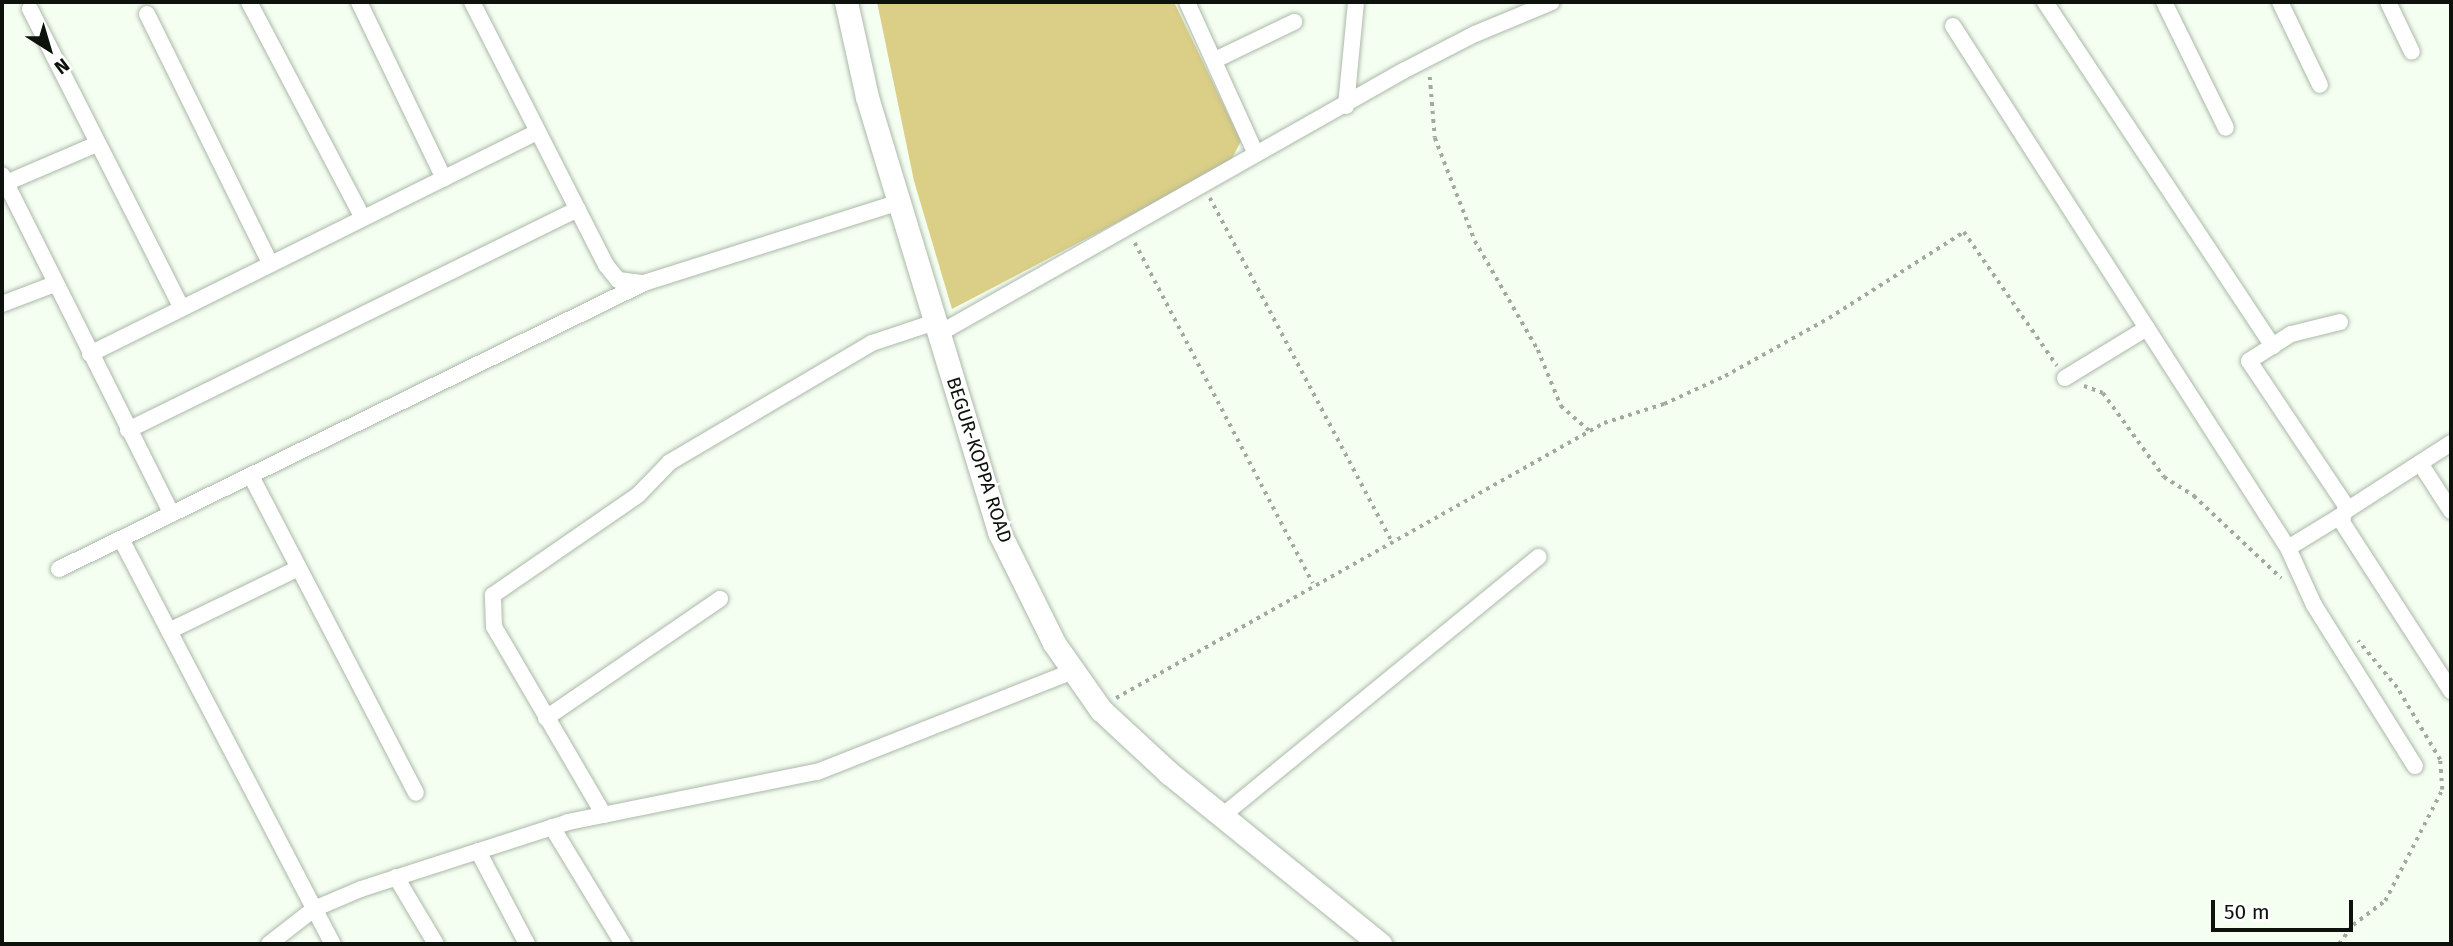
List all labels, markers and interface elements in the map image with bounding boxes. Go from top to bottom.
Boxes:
north arrow [14,14,84,84]
text: N [50,53,74,79]
street label: BEGUR-KOPPA ROAD [941,374,1017,546]
scale bar [2215,886,2357,930]
text: 50 m [2224,899,2270,925]

